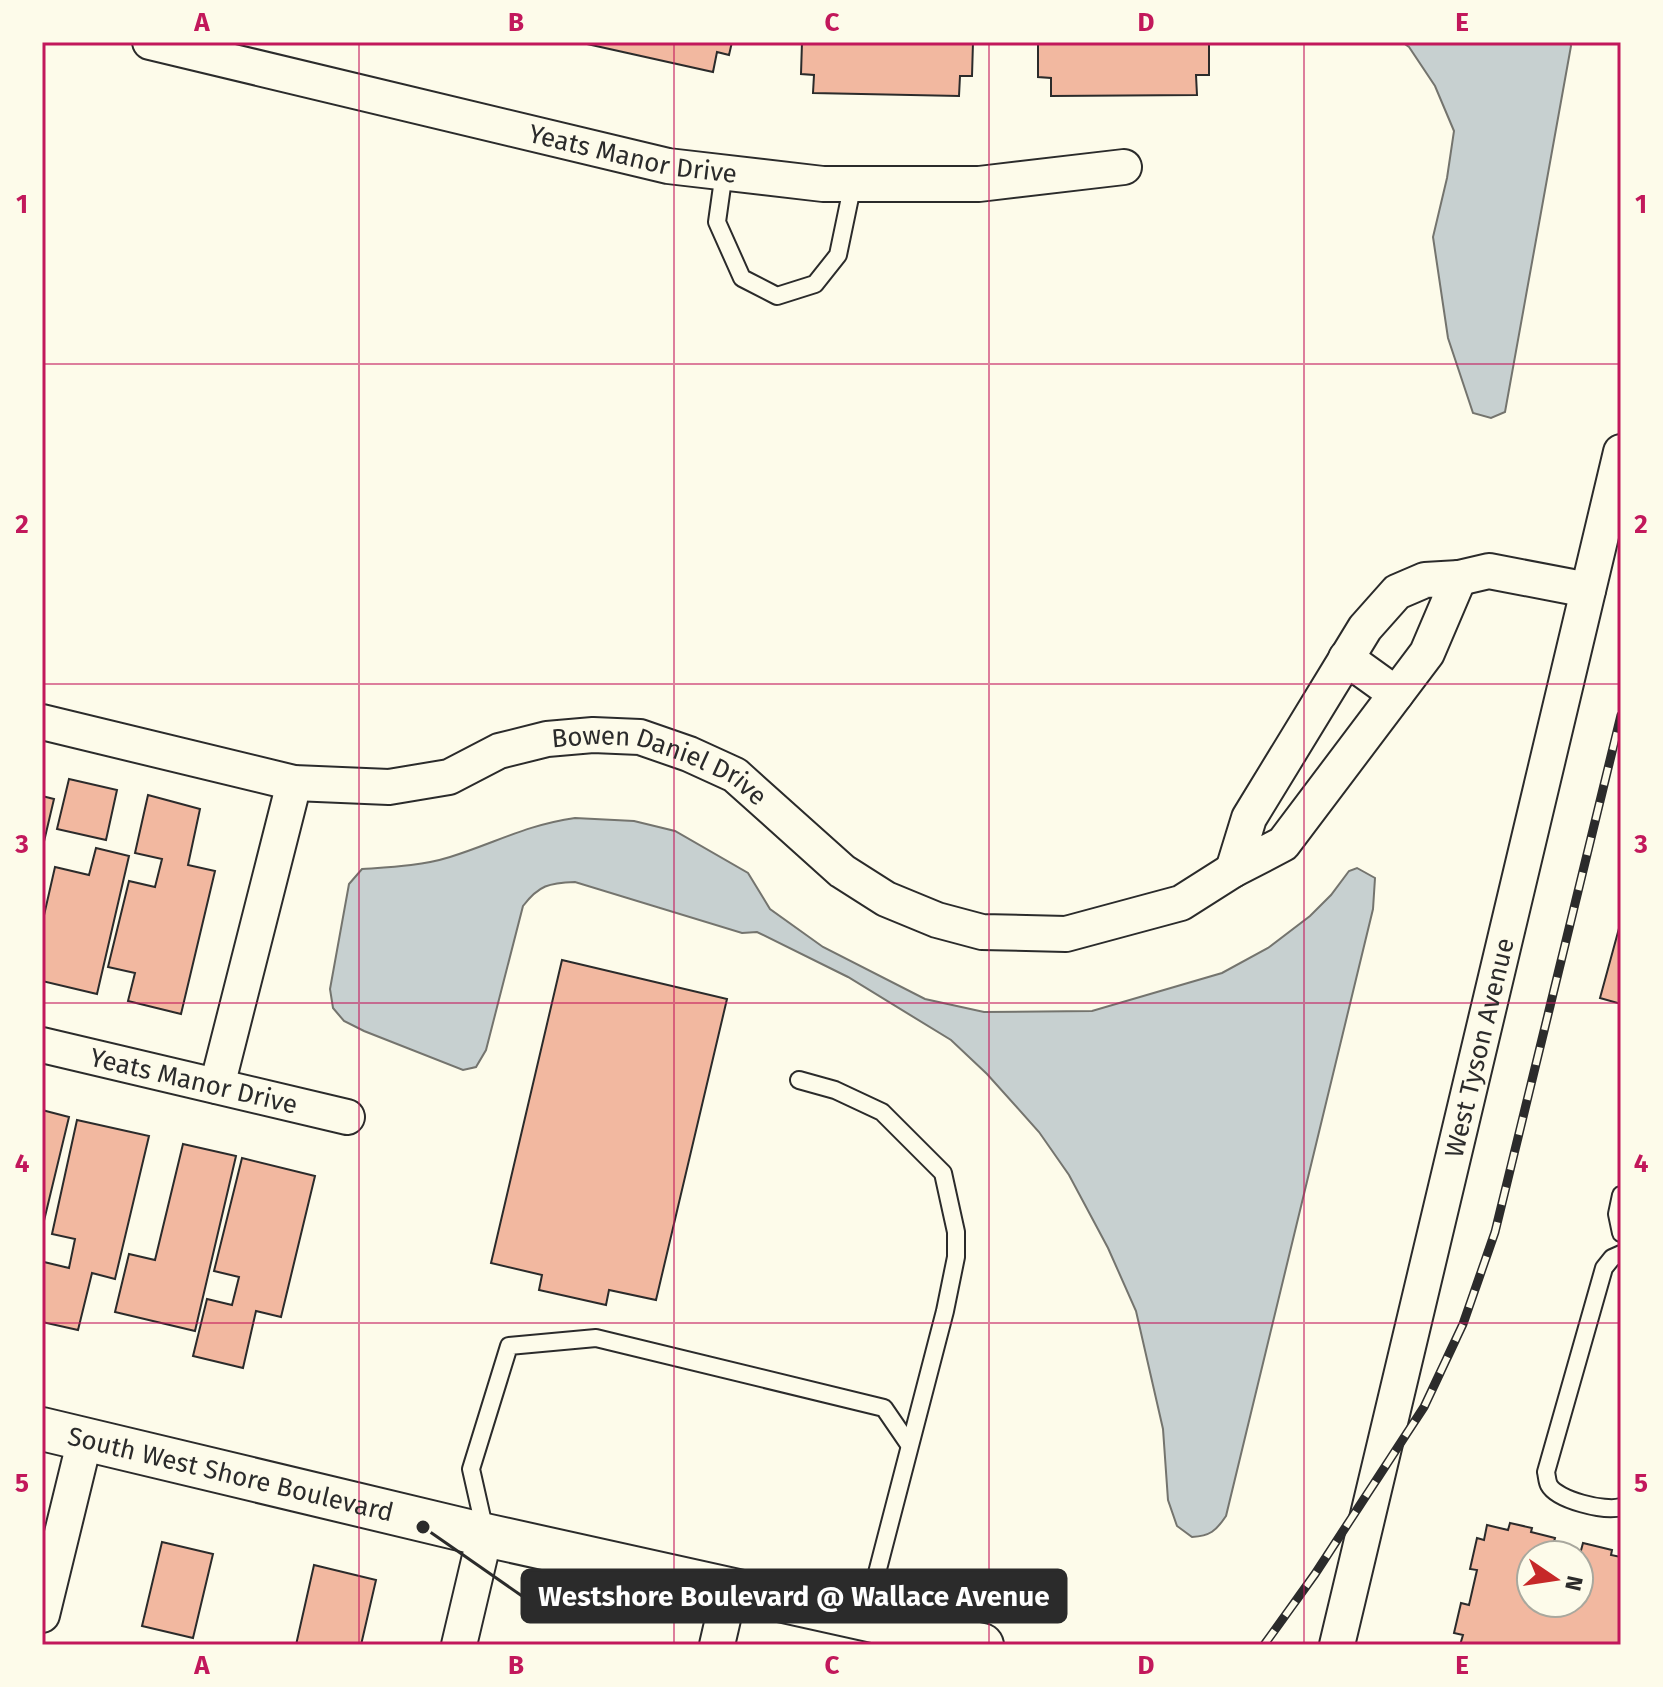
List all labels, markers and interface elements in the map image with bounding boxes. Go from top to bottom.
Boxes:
text: A [193,7,210,38]
text: B [508,7,524,38]
text: C [825,7,840,38]
text: D [1138,7,1155,38]
text: E [1455,7,1469,38]
street label: Yeats Manor Drive [526,118,739,190]
text: 1 [16,189,28,220]
text: 1 [1635,189,1647,220]
text: 2 [15,509,29,540]
text: 2 [1634,509,1648,540]
street label: Bowen Daniel Drive [550,719,773,812]
text: 3 [14,829,29,860]
text: 3 [1633,829,1648,860]
street label: West Tyson Avenue [1439,935,1521,1161]
street label: Yeats Manor Drive [87,1042,300,1121]
text: 4 [15,1148,30,1179]
text: 4 [1634,1148,1649,1179]
street label: South West Shore Boulevard [65,1421,397,1529]
text: 5 [15,1468,29,1499]
text: 5 [1634,1468,1648,1499]
north arrow [1515,1539,1595,1619]
callout: Westshore Boulevard @ Wallace Avenue [522,1570,1066,1622]
text: N [1559,1573,1589,1594]
text: Westshore Boulevard @ Wallace Avenue [538,1580,1050,1613]
text: A [193,1650,210,1681]
text: B [508,1650,524,1681]
text: C [825,1650,840,1681]
text: D [1138,1650,1155,1681]
text: E [1455,1650,1469,1681]

